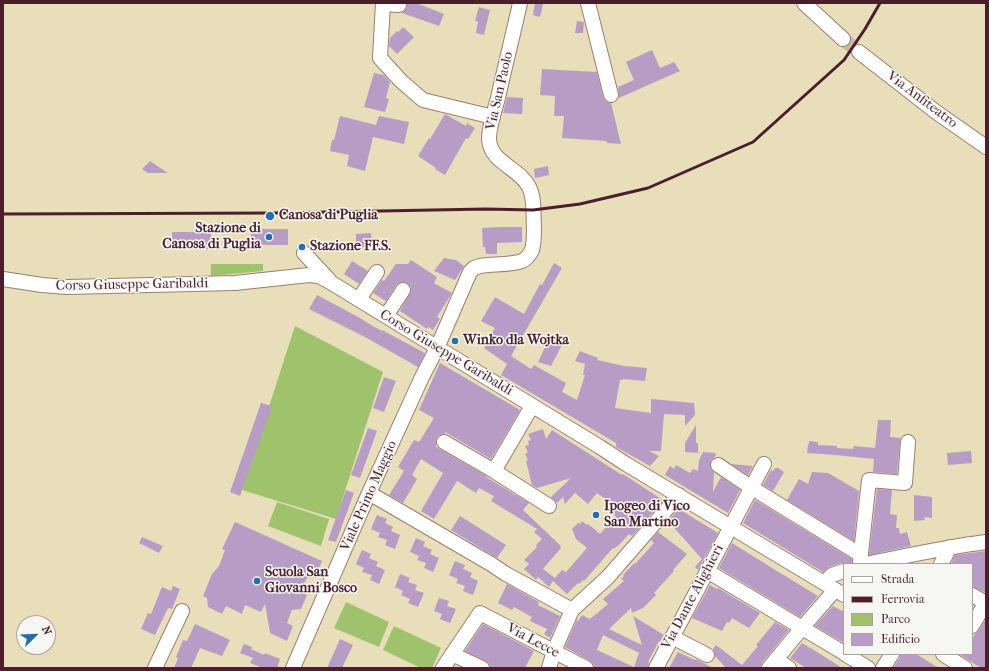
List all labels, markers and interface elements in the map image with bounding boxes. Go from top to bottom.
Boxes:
street label: Via San Paolo [483,50,517,132]
street label: Via Anfiteatro [883,68,961,132]
place label: Canosa di Puglia [279,208,378,224]
marker: Canosa di Puglia [264,210,276,222]
place label: Stazione di Canosa di Puglia [162,221,261,254]
marker: Stazione di Canosa di Puglia [264,232,274,242]
place label: Stazione FF.S. [310,239,391,255]
marker: Stazione FF.S. [297,242,307,252]
street label: Corso Giuseppe Garibaldi [56,275,208,295]
street label: Corso Giuseppe Garibaldi [376,307,516,399]
place label: Winko dla Wojtka [463,333,569,349]
marker: Winko dla Wojtka [450,336,460,346]
street label: Viale Primo Maggio [337,438,401,554]
place label: Ipogeo di Vico San Martino [604,499,690,532]
marker: Ipogeo di Vico San Martino [591,510,601,520]
street label: Via Dante Alighieri [658,542,728,652]
legend [843,563,973,655]
place label: Scuola San Giovanni Bosco [265,565,357,598]
text: Strada [881,572,914,586]
marker: Scuola San Giovanni Bosco [252,576,262,586]
text: Ferrovia [881,592,924,606]
text: Parco [881,612,910,626]
north arrow [16,615,56,655]
street label: Via Lecce [504,620,562,662]
text: N [39,624,54,637]
text: Edificio [881,632,920,646]

